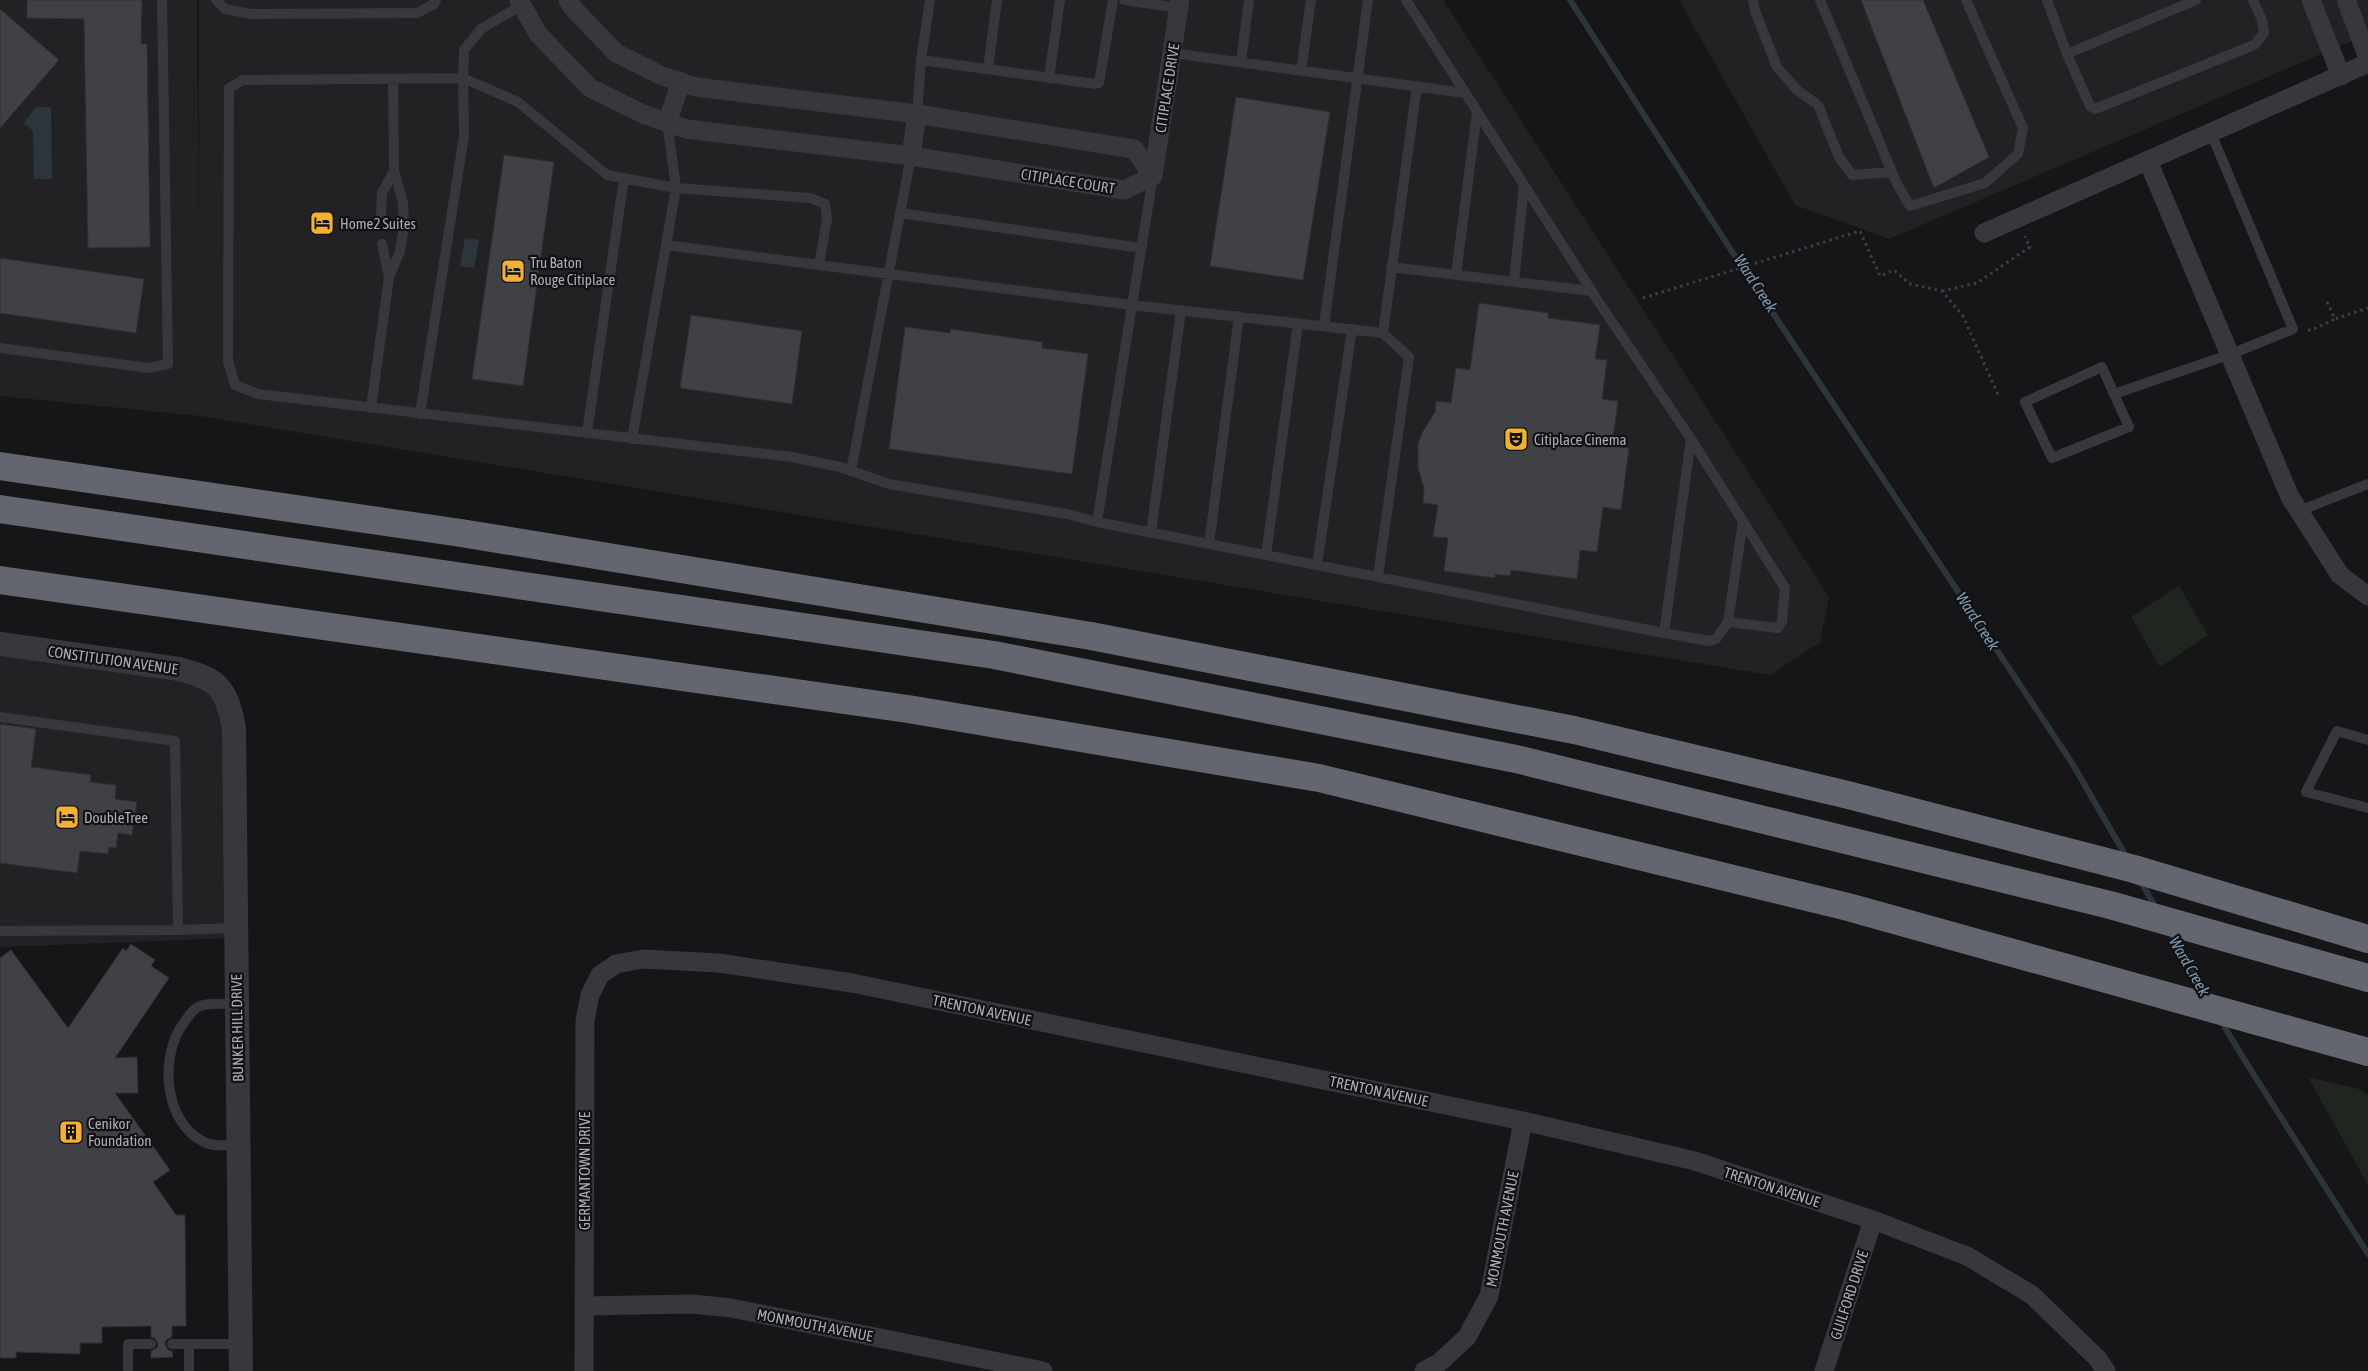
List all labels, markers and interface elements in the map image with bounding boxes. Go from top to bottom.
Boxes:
street label: CITIPLACE DRIVE [1152,42,1183,134]
street label: CITIPLACE COURT [1020,165,1117,197]
hotel icon: Home2 Suites [309,210,335,236]
place label: Home2 Suites [340,215,416,232]
water label: Ward Creek [1731,251,1782,316]
place label: Tru Baton Rouge Citiplace [530,254,615,288]
hotel icon: Tru Baton Rouge Citiplace [500,258,526,284]
theatre icon: Citiplace Cinema [1503,426,1529,452]
place label: Citiplace Cinema [1534,431,1627,448]
water label: Ward Creek [1953,589,2004,654]
street label: CONSTITUTION AVENUE [47,642,180,678]
hotel icon: DoubleTree [54,804,80,830]
place label: DoubleTree [84,809,148,826]
water label: Ward Creek [2166,933,2215,1000]
street label: BUNKER HILL DRIVE [228,973,246,1082]
street label: TRENTON AVENUE [931,991,1033,1029]
street label: TRENTON AVENUE [1328,1072,1430,1110]
street label: GERMANTOWN DRIVE [576,1111,593,1230]
place label: Cenikor Foundation [88,1115,152,1149]
building icon: Cenikor Foundation [58,1119,84,1145]
street label: TRENTON AVENUE [1722,1163,1823,1211]
street label: MONMOUTH AVENUE [1482,1169,1522,1288]
street label: GUILFORD DRIVE [1827,1248,1872,1342]
street label: MONMOUTH AVENUE [756,1305,875,1345]

